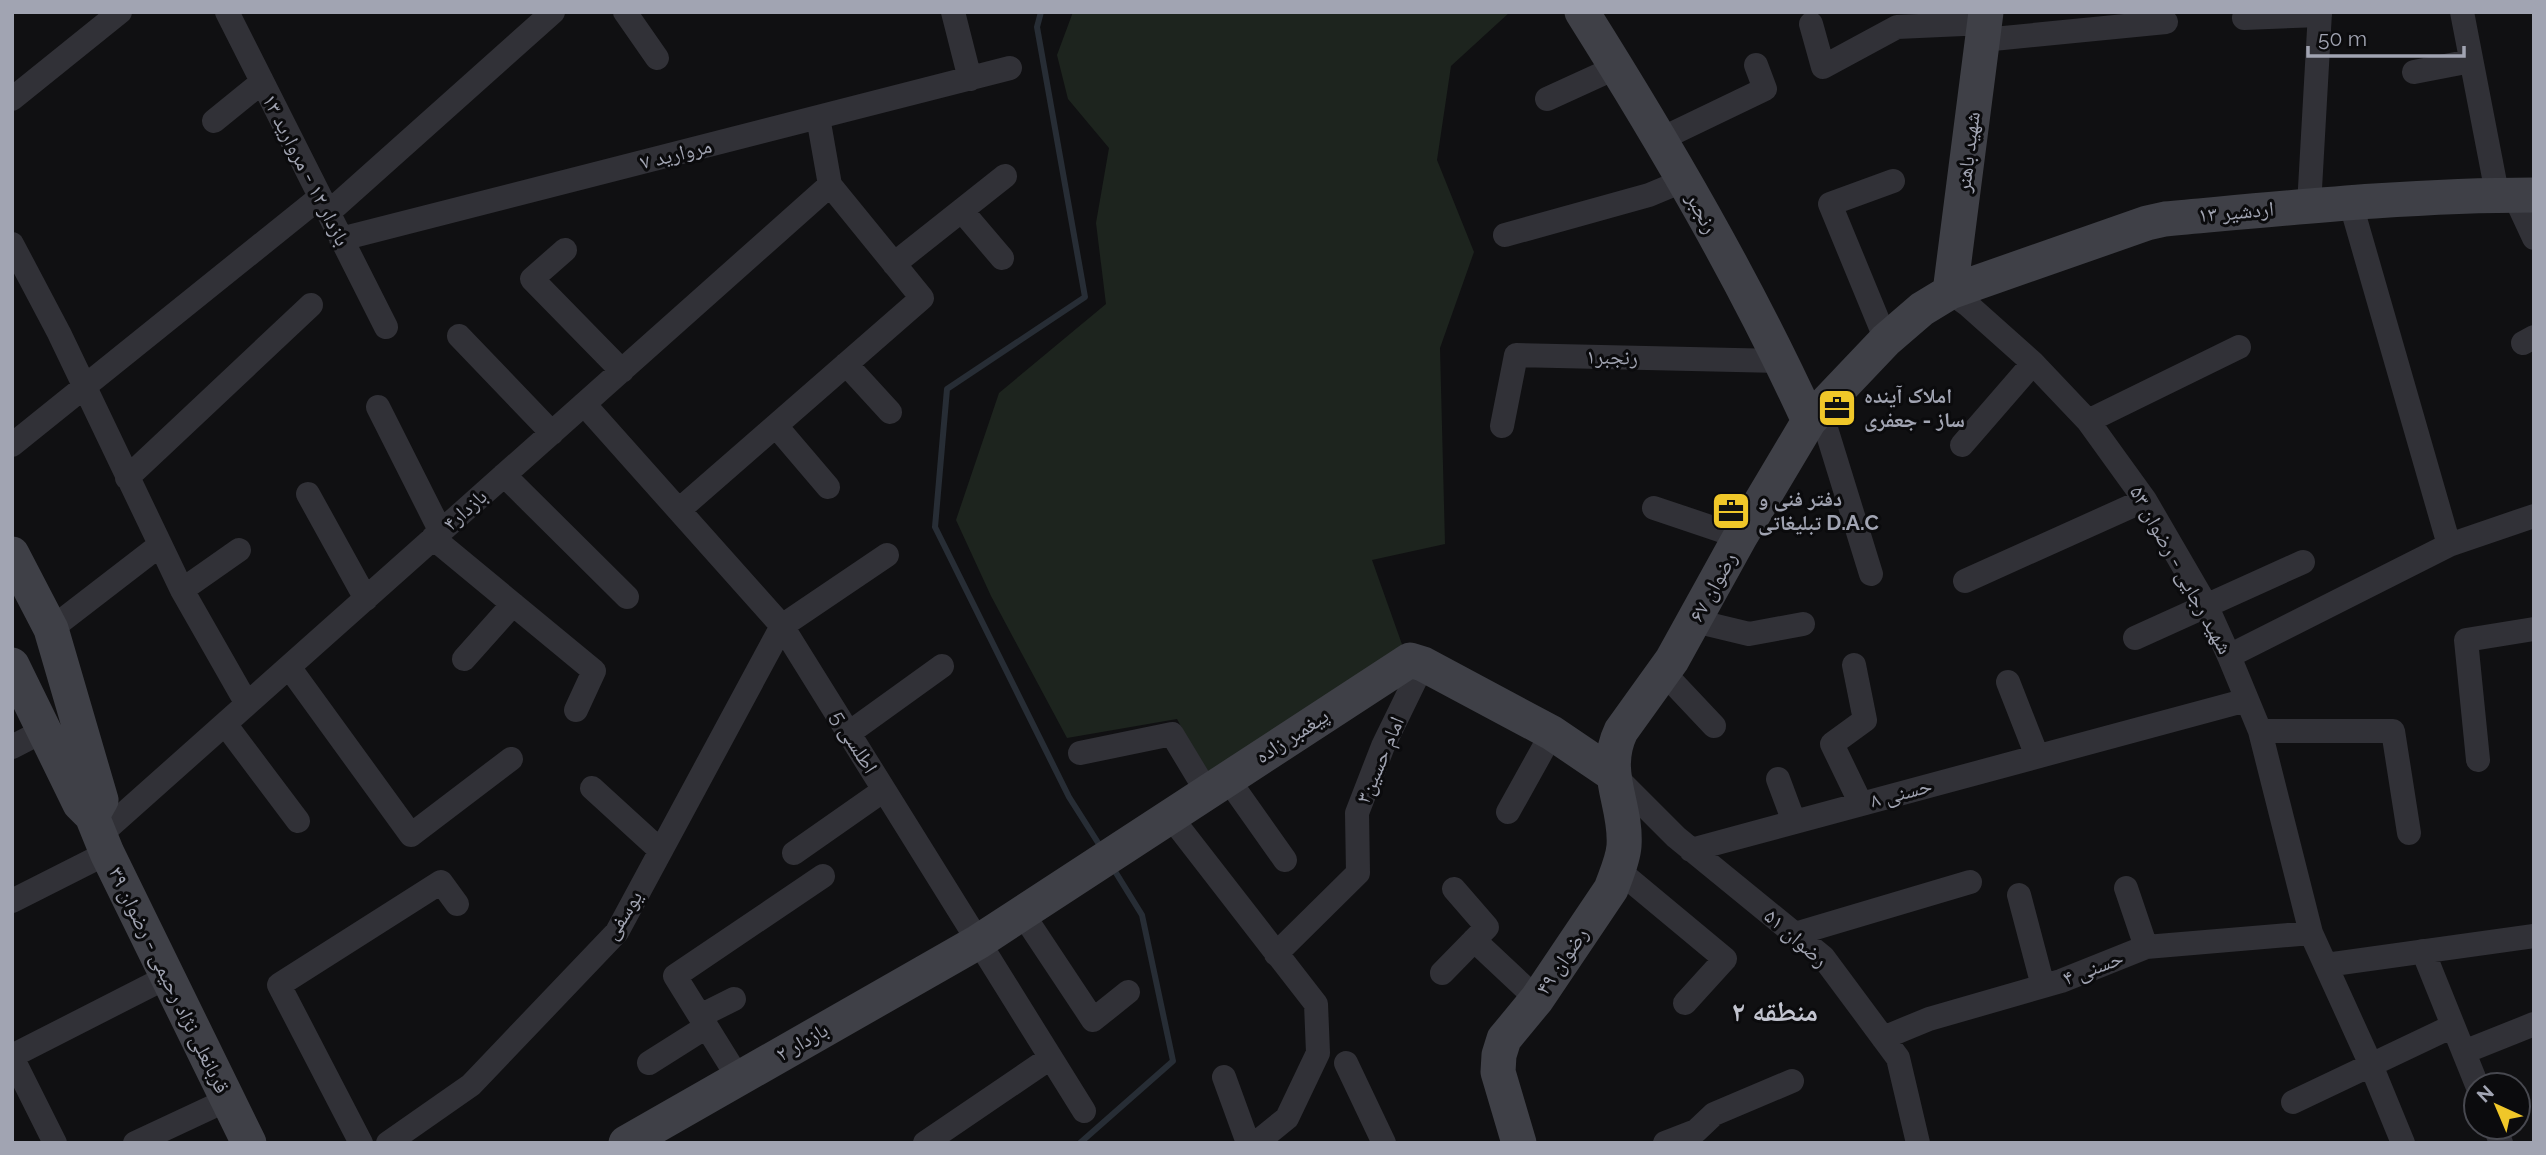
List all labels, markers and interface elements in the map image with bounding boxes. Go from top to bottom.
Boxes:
scale bar [2308,14,2464,58]
text: 50 m [2318,26,2367,51]
street label: بازدار ۱۲ - مروارید ۱۳ [257,90,356,250]
street label: شهید باهنر [1950,110,1985,195]
street label: مروارید ۷ [637,133,714,174]
street label: رنجبر [1681,187,1723,237]
street label: اردشیر ۱۳ [2197,196,2275,227]
street label: رنجبر۱ [1586,344,1638,369]
place label: املاک آینده ساز - جعفری [1864,383,1965,432]
office icon: املاک آینده ساز - جعفری [1816,387,1858,429]
street label: شهید رجایی - رضوان ۵۳ [2124,481,2238,659]
street label: بازدار۴ [438,483,492,536]
place label: دفتر فنی و تبلیغاتی D.A.C [1758,486,1879,536]
office icon: دفتر فنی و تبلیغاتی D.A.C [1710,490,1752,532]
street label: رضوان ۶۷ [1683,547,1742,626]
street label: پیغمبر زاده [1250,703,1333,769]
street label: اطلسی 5 [825,706,883,778]
street label: امام حسین۳ [1350,713,1411,808]
street label: حسنی ۸ [1867,772,1935,814]
street label: قربانعلی نژاد رحیمی - رضوان ۳۹ [103,863,235,1097]
street label: یوسفی [598,885,648,945]
street label: رضوان ۵۱ [1759,903,1833,972]
street label: رضوان ۴۹ [1530,922,1593,999]
street label: حسنی ۴ [2059,945,2127,991]
district label: منطقه ۲ [1732,995,1818,1028]
street label: بازدار ۲ [771,1017,832,1066]
north arrow [2462,1071,2532,1141]
text: N [2472,1081,2498,1107]

